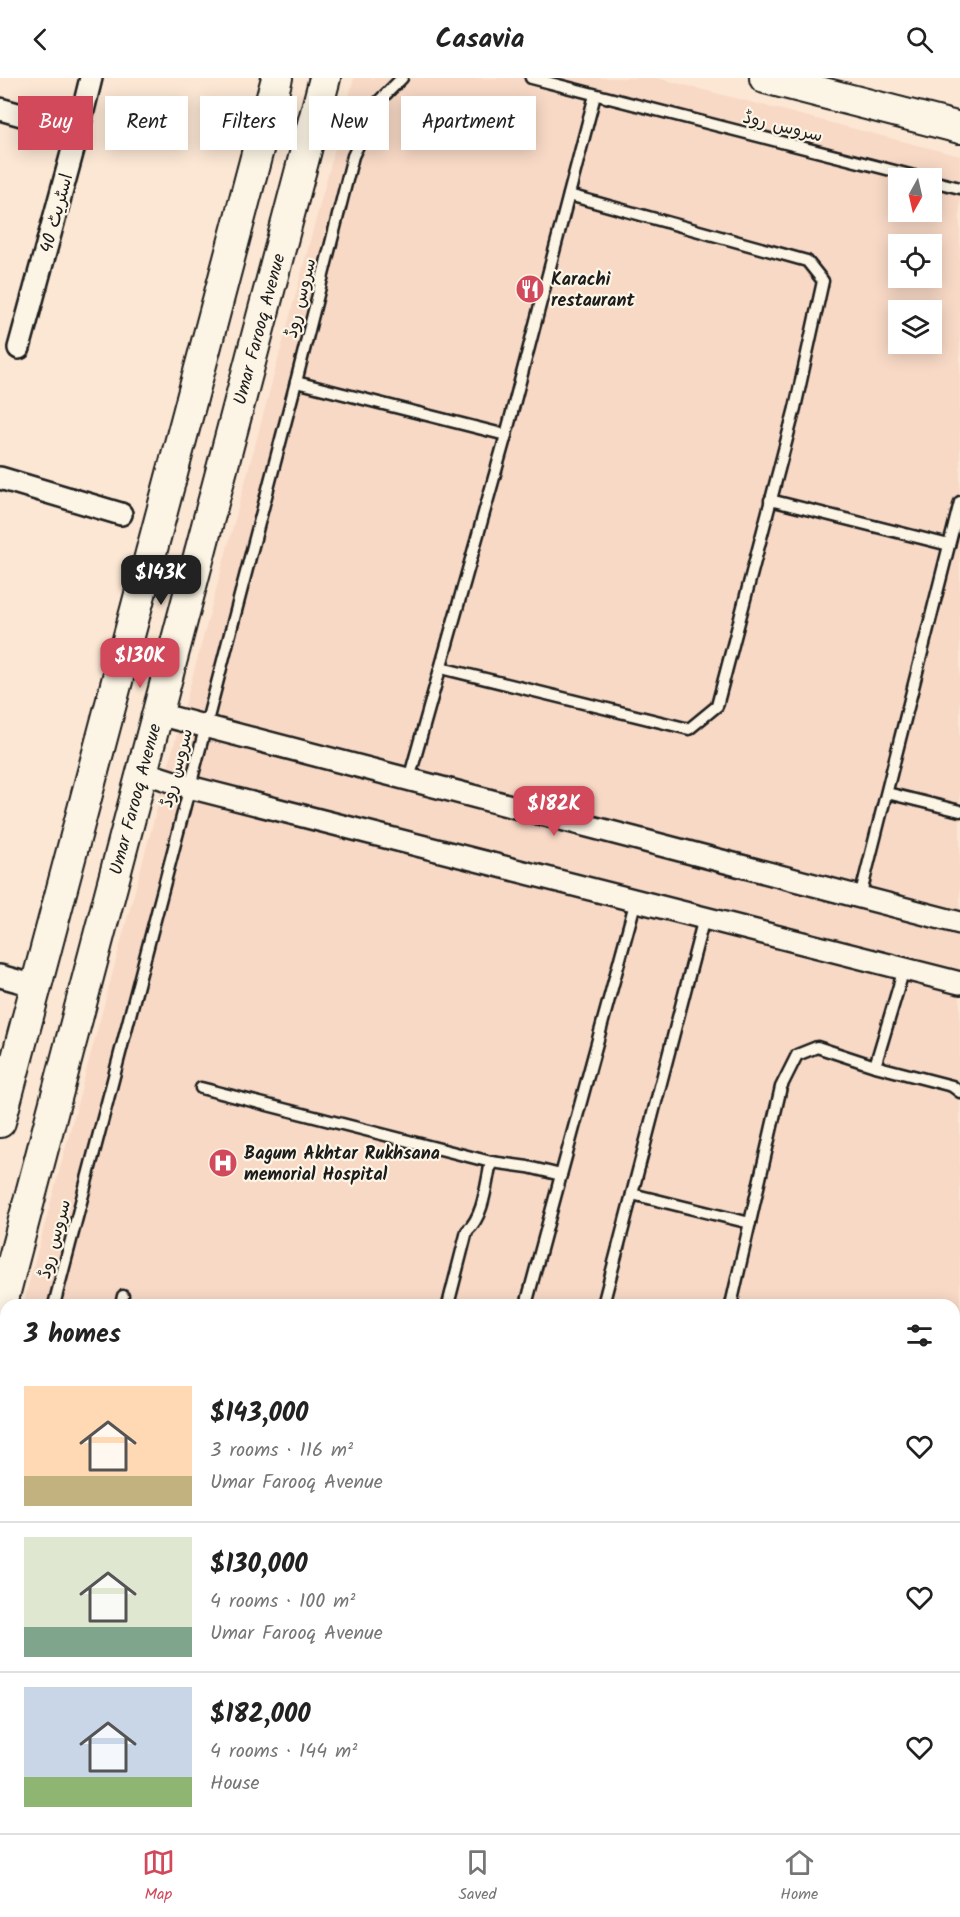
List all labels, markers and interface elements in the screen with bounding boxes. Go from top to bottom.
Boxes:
text: Casavia [436,18,525,61]
icon: back [24,23,57,56]
icon: search [903,23,936,56]
chip: Buy [18,96,93,150]
chip: Rent [105,96,188,150]
chip: Filters [200,96,297,150]
chip: New [309,96,389,150]
chip: Apartment [401,96,536,150]
street label: سروس روڈ [740,104,826,151]
north arrow [888,168,942,222]
map controls [888,168,942,354]
street label: اسٹریٹ 40 [33,170,82,256]
button: locate [888,234,942,288]
street label: Umar Farooq Avenue [226,250,295,408]
street label: سروس روڈ [278,255,325,341]
place label: Karachi restaurant [551,266,635,316]
restaurant icon: Karachi restaurant [514,273,546,305]
button: layers [888,300,942,354]
pin: $143K [119,555,203,606]
text: $143K [135,558,187,590]
pin: $130K [98,638,182,689]
text: $130K [114,641,166,673]
street label: Umar Farooq Avenue [102,720,171,878]
street label: سروس روڈ [153,725,202,811]
pin: $182K [512,786,596,837]
text: $182K [527,789,581,821]
place label: Bagum Akhtar Rukhsana memorial Hospital [244,1140,440,1190]
hospital icon: Bagum Akhtar Rukhsana memorial Hospital [207,1147,239,1179]
street label: سروس روڈ [31,1196,80,1282]
text: 3 homes [24,1314,121,1356]
icon: filters [903,1319,936,1352]
text: $143,000 [210,1393,308,1435]
icon: home [72,1410,144,1482]
icon: heart [903,1430,936,1463]
text: 3 rooms · 116 m² [210,1435,353,1467]
text: Umar Farooq Avenue [210,1467,383,1499]
text: $130,000 [210,1544,308,1586]
icon: home [72,1561,144,1633]
icon: heart [903,1581,936,1614]
text: 4 rooms · 100 m² [210,1586,355,1618]
text: Umar Farooq Avenue [210,1618,383,1650]
text: $182,000 [210,1694,311,1736]
icon: home [72,1711,144,1783]
icon: heart [903,1731,936,1764]
text: 4 rooms · 144 m² [210,1736,357,1768]
text: House [210,1768,260,1800]
tab: Map [142,1846,175,1907]
tab: Saved [459,1846,497,1907]
tab: Home [780,1846,818,1907]

